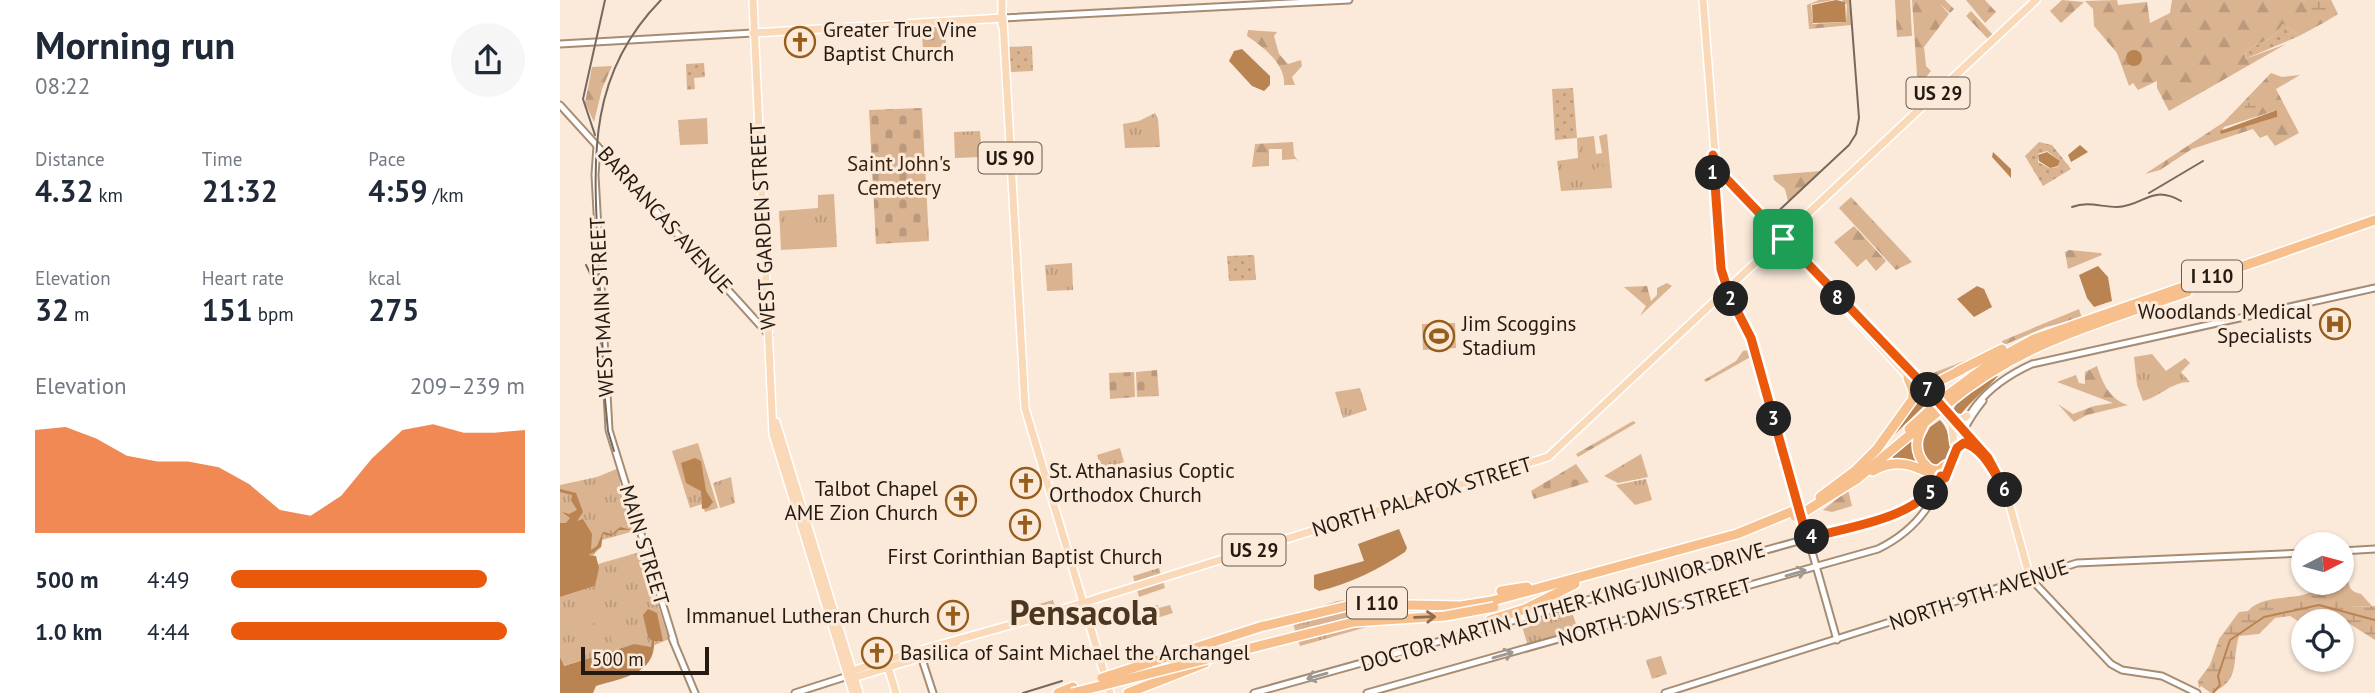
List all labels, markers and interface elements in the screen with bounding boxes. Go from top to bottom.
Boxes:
place label: Greater True Vine Baptist Church [823,16,977,67]
text: Morning run [35,20,235,69]
button: share [451,23,525,97]
church icon: Greater True Vine Baptist Church [783,25,817,59]
text: 08:22 [35,71,90,100]
road number: US 29 [1906,78,1970,108]
street label: WEST GARDEN STREET [744,121,781,331]
street label: BARRANCAS AVENUE [592,140,739,299]
road number: US 90 [979,142,1042,174]
text: Distance [35,147,105,171]
text: Time [202,147,242,171]
text: Pace [368,147,406,171]
park label: Saint John's Cemetery [847,150,951,201]
pin: 1 [1696,156,1730,190]
text: 1 [1707,160,1718,184]
text: 4.32 [35,171,93,210]
text: 21:32 [202,171,278,210]
text: 4:59 [368,171,427,210]
text: km [93,183,123,207]
text: /km [427,183,464,207]
pin [1753,209,1813,269]
street label: WEST MAIN STREET [583,216,620,398]
icon: arrive [1764,220,1802,258]
road number: I 110 [2182,260,2242,292]
text: Elevation [35,266,111,290]
text: Heart rate [202,266,284,290]
text: kcal [368,266,401,290]
pin: 8 [1820,280,1856,316]
pin: 2 [1714,282,1748,316]
text: 8 [1832,285,1843,309]
text: 2 [1725,286,1736,310]
text: 32 [35,290,69,329]
text: 151 [202,290,253,329]
text: 275 [368,290,419,329]
place label: Woodlands Medical Specialists [2138,298,2312,349]
text: m [69,302,90,326]
text: bpm [253,302,294,326]
hospital icon: Woodlands Medical Specialists [2318,307,2352,341]
place label: Jim Scoggins Stadium [1461,310,1576,361]
sports icon: Jim Scoggins Stadium [1422,319,1456,353]
text: Elevation [35,371,127,400]
text: 209–239 m [410,371,525,400]
pin: 7 [1910,372,1946,408]
text: 7 [1922,377,1933,401]
pin: 3 [1756,402,1792,436]
text: 3 [1768,406,1779,430]
street label: NORTH PALAFOX STREET [1309,450,1535,543]
place label: St. Athanasius Coptic Orthodox Church [1049,457,1235,508]
church icon: St. Athanasius Coptic Orthodox Church [1009,466,1043,500]
pin: 6 [1988,472,2022,508]
place label: Talbot Chapel AME Zion Church [784,475,938,526]
pin: 5 [1914,476,1948,510]
text: 6 [1999,477,2010,501]
text: 5 [1925,480,1936,504]
street label: MAIN STREET [613,482,676,609]
church icon: Talbot Chapel AME Zion Church [944,484,978,518]
church icon: First Corinthian Baptist Church [1008,508,1042,542]
pin: 4 [1794,520,1830,554]
text: 4 [1806,524,1817,548]
north arrow [2291,532,2354,595]
map controls [2291,532,2354,672]
road number: US 29 [1222,534,1286,566]
street label: DOCTOR MARTIN LUTHER KING JUNIOR DRIVE [1358,536,1768,677]
place label: First Corinthian Baptist Church [888,543,1162,570]
street label: NORTH 9TH AVENUE [1886,553,2072,636]
text: 500 m [35,565,98,594]
text: 4:49 [147,565,190,594]
one-way arrow [1784,566,1807,579]
street label: NORTH DAVIS STREET [1555,571,1755,652]
road number: I 110 [1347,588,1407,618]
district label: Pensacola [1010,589,1158,635]
church icon: Immanuel Lutheran Church [936,599,970,633]
place label: Immanuel Lutheran Church [686,602,930,629]
button: locate [2291,609,2354,672]
one-way arrow [1414,611,1437,624]
text: 1.0 km [35,617,102,646]
text: 4:44 [147,617,190,646]
church icon: Basilica of Saint Michael the Archangel [860,636,894,670]
place label: Basilica of Saint Michael the Archangel [900,639,1250,666]
scale bar [581,644,709,676]
text: 500 m [592,647,644,671]
one-way arrow [1492,647,1514,660]
one-way arrow [1306,670,1328,683]

